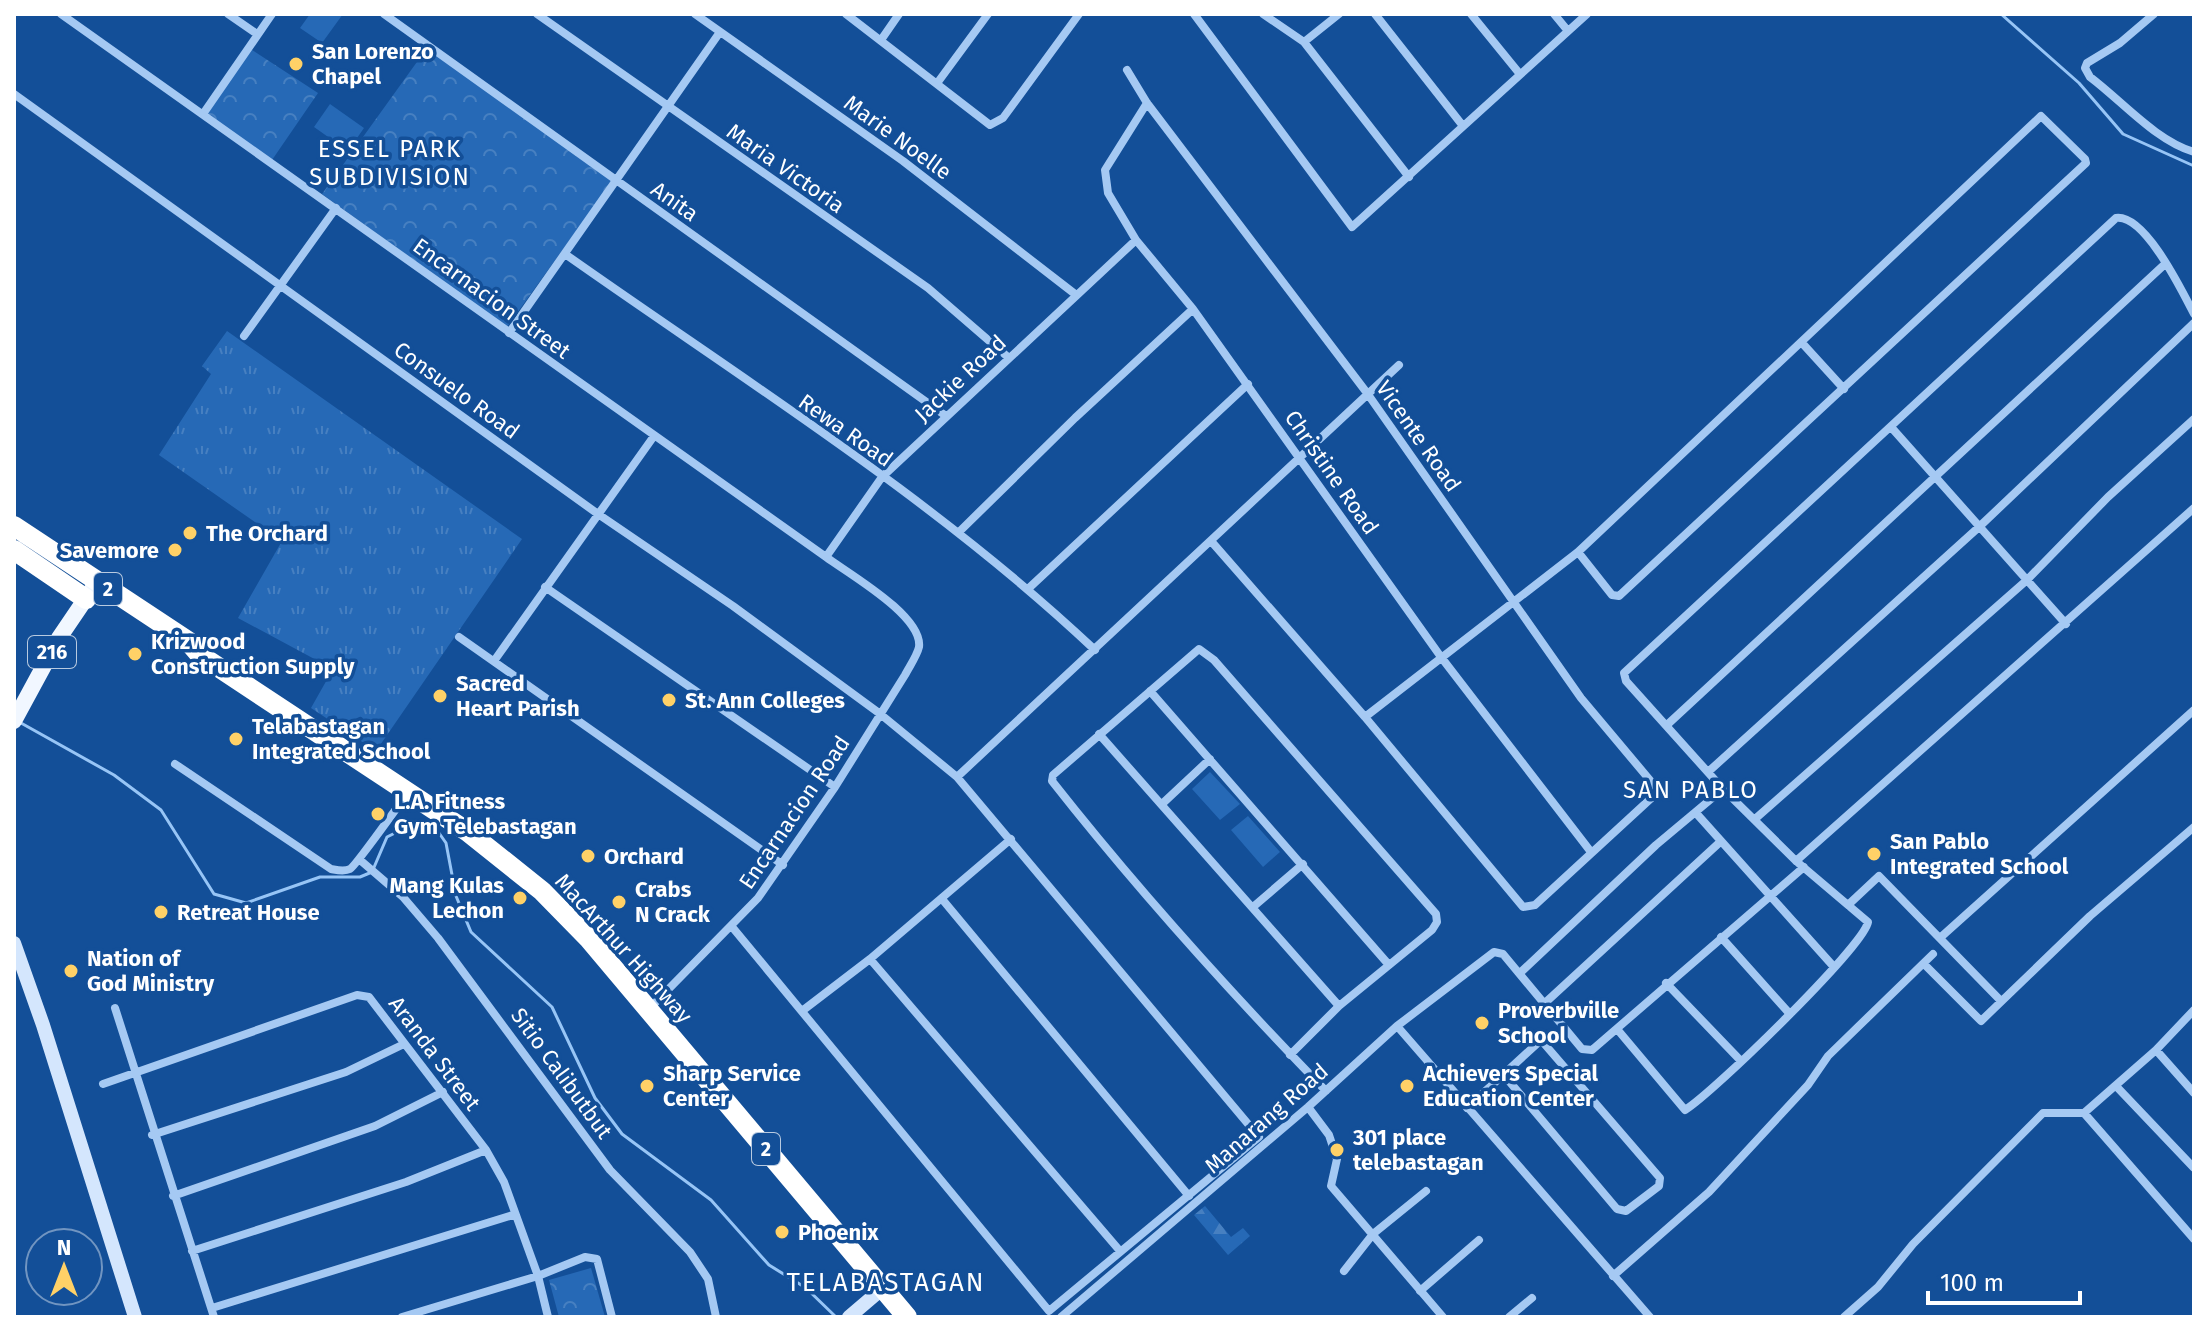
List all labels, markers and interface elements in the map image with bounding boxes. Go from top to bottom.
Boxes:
place label: San Lorenzo Chapel [312,38,434,90]
marker: San Lorenzo Chapel [287,55,305,73]
street label: Marie Noelle [839,89,957,185]
street label: Maria Victoria [722,118,850,219]
district label: ESSEL PARK SUBDIVISION [309,135,471,191]
street label: Anita [646,176,704,227]
street label: Encarnacion Street [408,232,576,365]
street label: Jackie Road [909,329,1012,428]
street label: Consuelo Road [389,336,525,445]
street label: Vicente Road [1370,375,1467,497]
street label: Rewa Road [793,388,898,473]
street label: Christine Road [1279,405,1384,540]
place label: The Orchard [206,520,328,547]
marker: The Orchard [181,524,199,542]
place label: Savemore [60,537,159,564]
marker: Savemore [166,541,184,559]
road number: 2 [94,573,122,605]
place label: Krizwood Construction Supply [151,628,355,680]
road number: 216 [28,636,76,668]
marker: Krizwood Construction Supply [126,645,144,663]
place label: Sacred Heart Parish [456,670,580,722]
marker: Sacred Heart Parish [431,687,449,705]
place label: St. Ann Colleges [685,687,845,714]
marker: St. Ann Colleges [660,691,678,709]
place label: Telabastagan Integrated School [252,713,431,765]
marker: Telabastagan Integrated School [227,730,245,748]
street label: Encarnacion Road [733,730,856,894]
district label: SAN PABLO [1623,776,1759,804]
place label: L.A. Fitness Gym Telebastagan [394,788,577,840]
marker: L.A. Fitness Gym Telebastagan [369,805,387,823]
place label: San Pablo Integrated School [1890,828,2069,880]
place label: Orchard [604,843,684,870]
marker: San Pablo Integrated School [1865,845,1883,863]
marker: Orchard [579,847,597,865]
street label: MacArthur Highway [549,868,698,1029]
place label: Mang Kulas Lechon [390,872,504,924]
place label: Crabs N Crack [635,876,711,928]
marker: Mang Kulas Lechon [511,889,529,907]
marker: Crabs N Crack [610,893,628,911]
place label: Retreat House [177,899,320,926]
marker: Retreat House [152,903,170,921]
place label: Nation of God Ministry [87,945,215,997]
marker: Nation of God Ministry [62,962,80,980]
street label: Aranda Street [383,991,486,1116]
place label: Proverbville School [1498,997,1619,1049]
street label: Sitio Calibutbut [505,1003,618,1144]
marker: Proverbville School [1473,1014,1491,1032]
street label: Manarang Road [1199,1057,1333,1179]
place label: Sharp Service Center [663,1060,801,1112]
place label: Achievers Special Education Center [1422,1060,1598,1112]
marker: Sharp Service Center [638,1077,656,1095]
marker: Achievers Special Education Center [1398,1077,1416,1095]
place label: 301 place telebastagan [1352,1124,1484,1176]
road number: 2 [752,1133,780,1165]
marker: 301 place telebastagan [1328,1141,1346,1159]
place label: Phoenix [798,1219,879,1246]
marker: Phoenix [773,1223,791,1241]
north arrow [24,1227,104,1307]
text: N [57,1234,71,1261]
scale bar [1928,1255,2080,1305]
district label: TELABASTAGAN [786,1267,986,1298]
text: 100 m [1940,1269,2004,1297]

